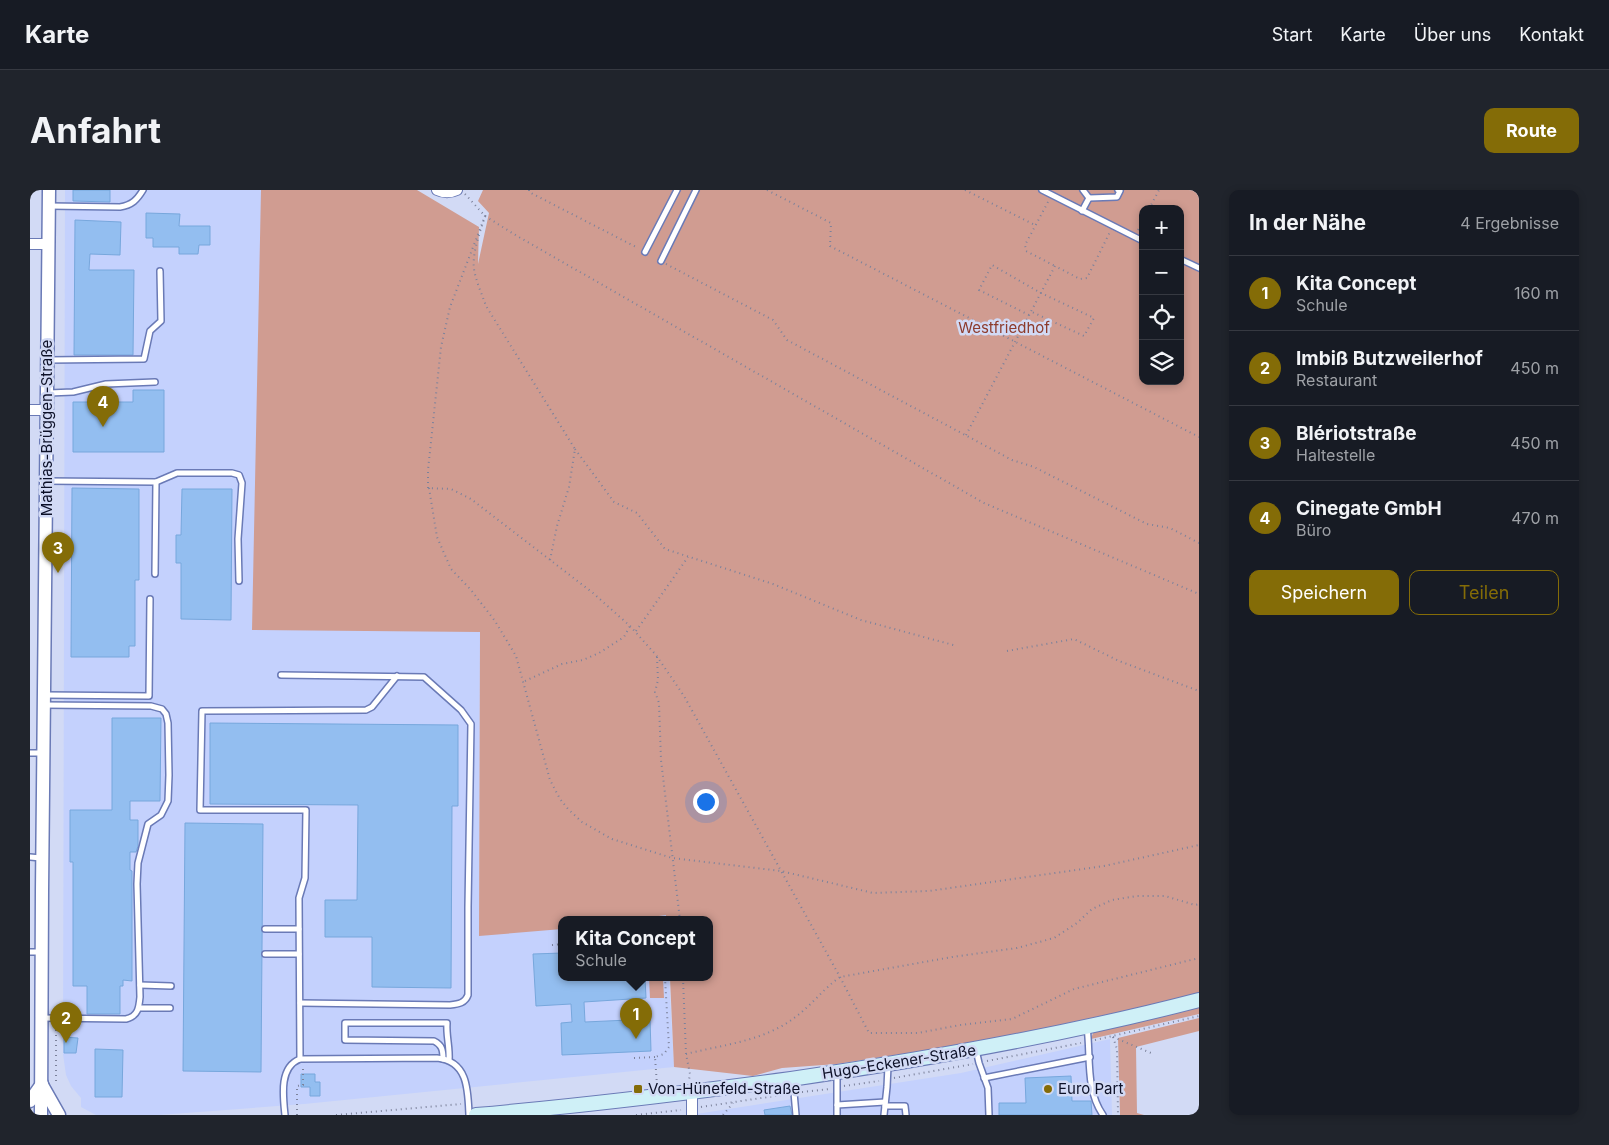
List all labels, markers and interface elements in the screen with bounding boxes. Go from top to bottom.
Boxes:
text: Karte [25,20,89,49]
text: Start [1272,24,1312,45]
text: Karte [1340,24,1386,45]
text: Über uns [1414,24,1491,45]
text: Kontakt [1519,24,1584,45]
button: Route [1484,108,1579,153]
text: Anfahrt [30,109,161,151]
map controls [1139,205,1184,385]
button: + [1139,205,1184,250]
text: In der Nähe [1249,210,1366,235]
text: 4 Ergebnisse [1460,213,1559,233]
button: − [1139,250,1184,295]
text: Kita Concept [1296,272,1417,295]
text: 1 [1262,283,1268,303]
text: 160 m [1514,283,1559,303]
button: locate [1139,295,1184,340]
text: Schule [1296,295,1348,315]
park label: Westfriedhof [958,318,1050,337]
street label: Mathias-Brüggen-Straße [37,340,56,516]
button: layers [1139,340,1184,385]
text: Imbiß Butzweilerhof [1296,347,1483,370]
text: 2 [1260,358,1270,378]
text: 450 m [1510,358,1559,378]
text: Restaurant [1296,370,1377,390]
pin: 4 [87,386,119,427]
text: Blériotstraße [1296,422,1416,445]
text: 3 [1260,433,1270,453]
text: 450 m [1510,433,1559,453]
text: Haltestelle [1296,445,1375,465]
text: Cinegate GmbH [1296,497,1442,520]
text: 4 [1260,508,1270,528]
text: 470 m [1511,508,1559,528]
text: Büro [1296,520,1331,540]
pin: 3 [42,532,74,573]
button: Speichern [1249,570,1399,615]
button: Teilen [1409,570,1559,615]
your location [693,789,719,815]
popup [558,916,713,981]
text: Kita Concept [575,927,696,950]
text: Schule [575,950,627,970]
pin: 1 [620,998,652,1039]
pin: 2 [50,1002,82,1043]
street label: Hugo-Eckener-Straße [821,1040,977,1083]
place label: Von-Hünefeld-Straße [648,1079,800,1098]
place label: Euro Part [1058,1079,1123,1098]
marker: Von-Hünefeld-Straße [632,1083,644,1095]
marker: Euro Part [1042,1083,1054,1095]

